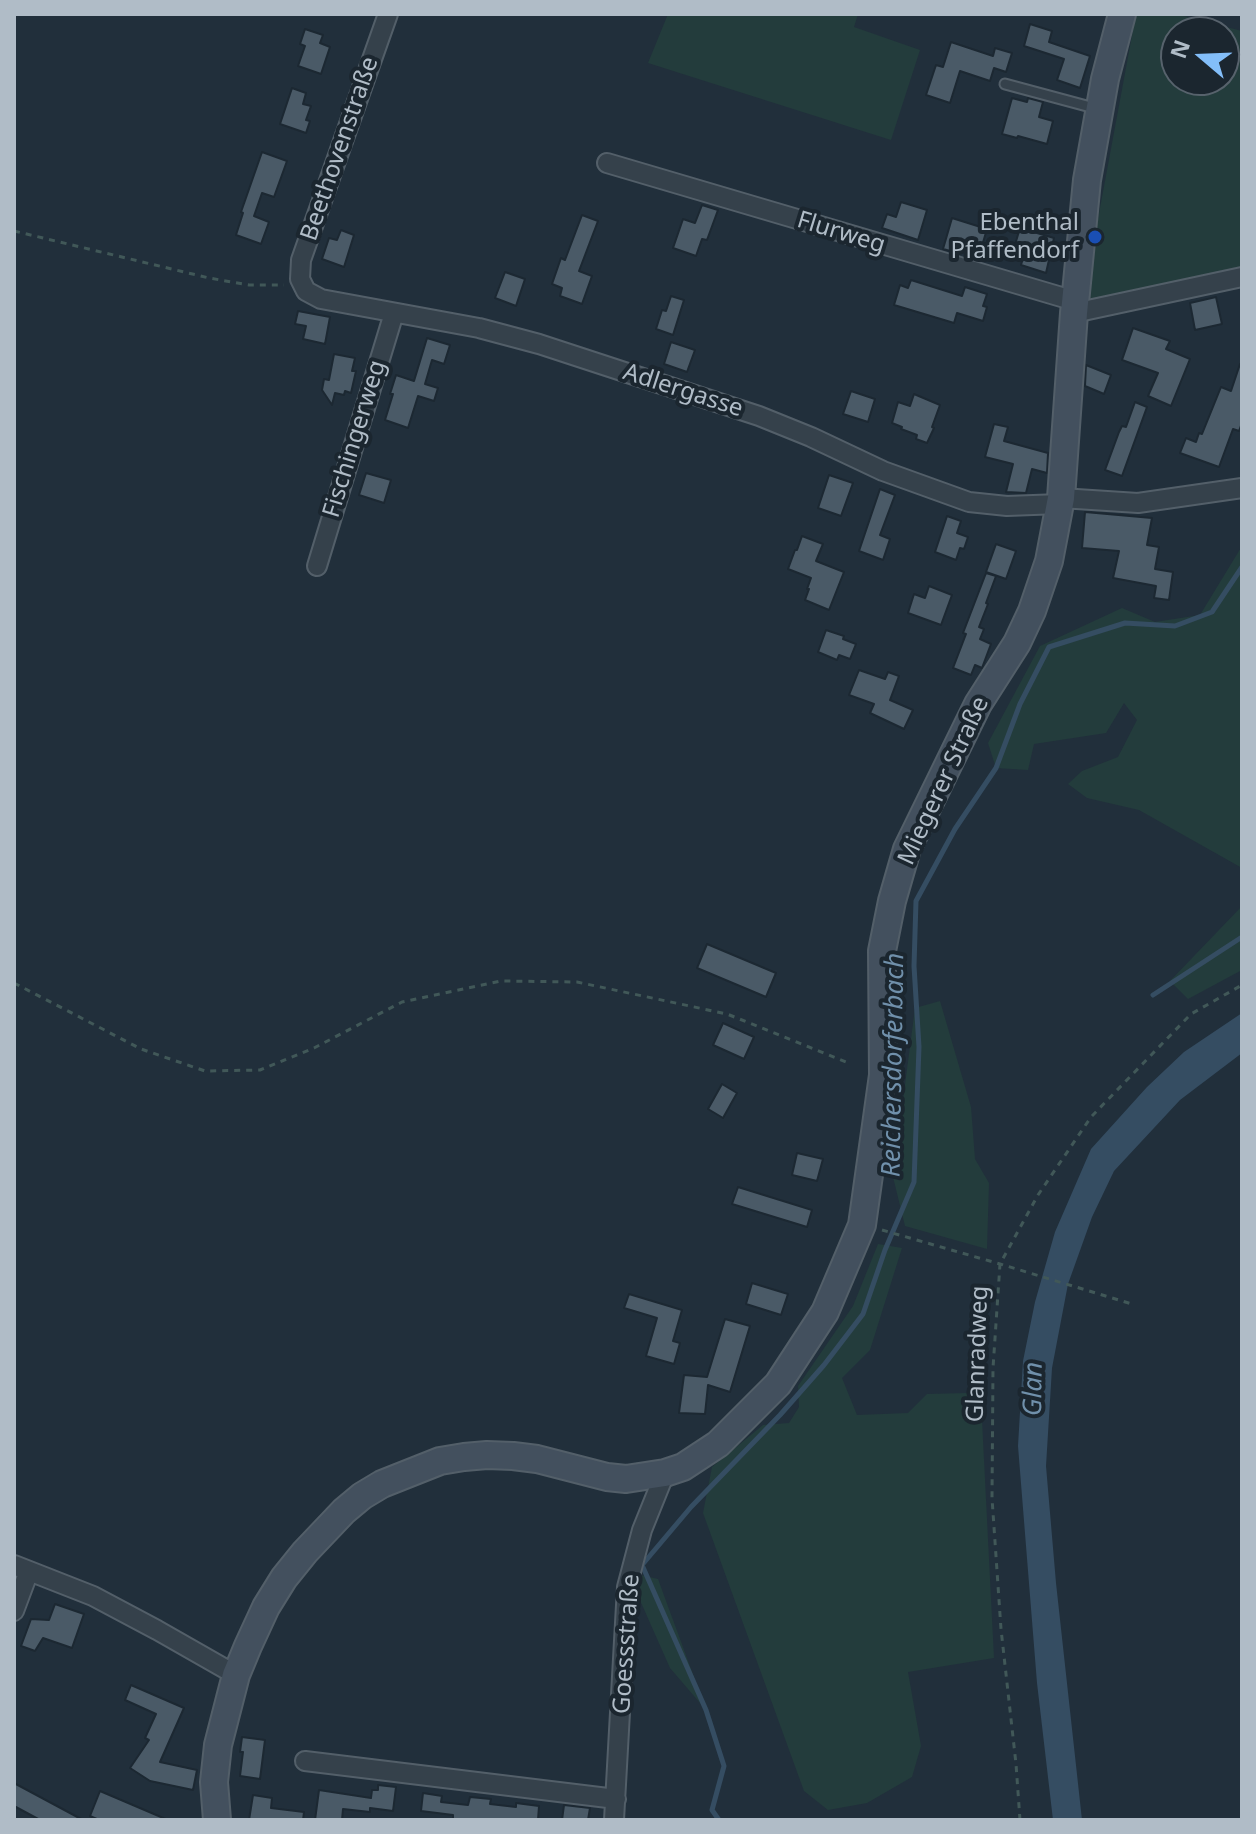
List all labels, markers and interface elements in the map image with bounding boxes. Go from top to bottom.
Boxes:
north arrow [1160,16,1240,96]
text: N [1162,36,1196,62]
street label: Beethovenstraße [295,53,385,245]
street label: Flurweg [793,206,889,260]
place label: Ebenthal Pfaffendorf [950,209,1079,265]
marker: Ebenthal Pfaffendorf [1086,228,1104,246]
street label: Fischingerweg [317,357,393,521]
street label: Adlergasse [619,358,747,424]
street label: Miegerer Straße [892,692,996,870]
water label: Reichersdorferbach [876,953,912,1177]
street label: Glanradweg [961,1285,995,1423]
water label: Glan [1018,1362,1050,1416]
street label: Goessstraße [608,1573,646,1715]

